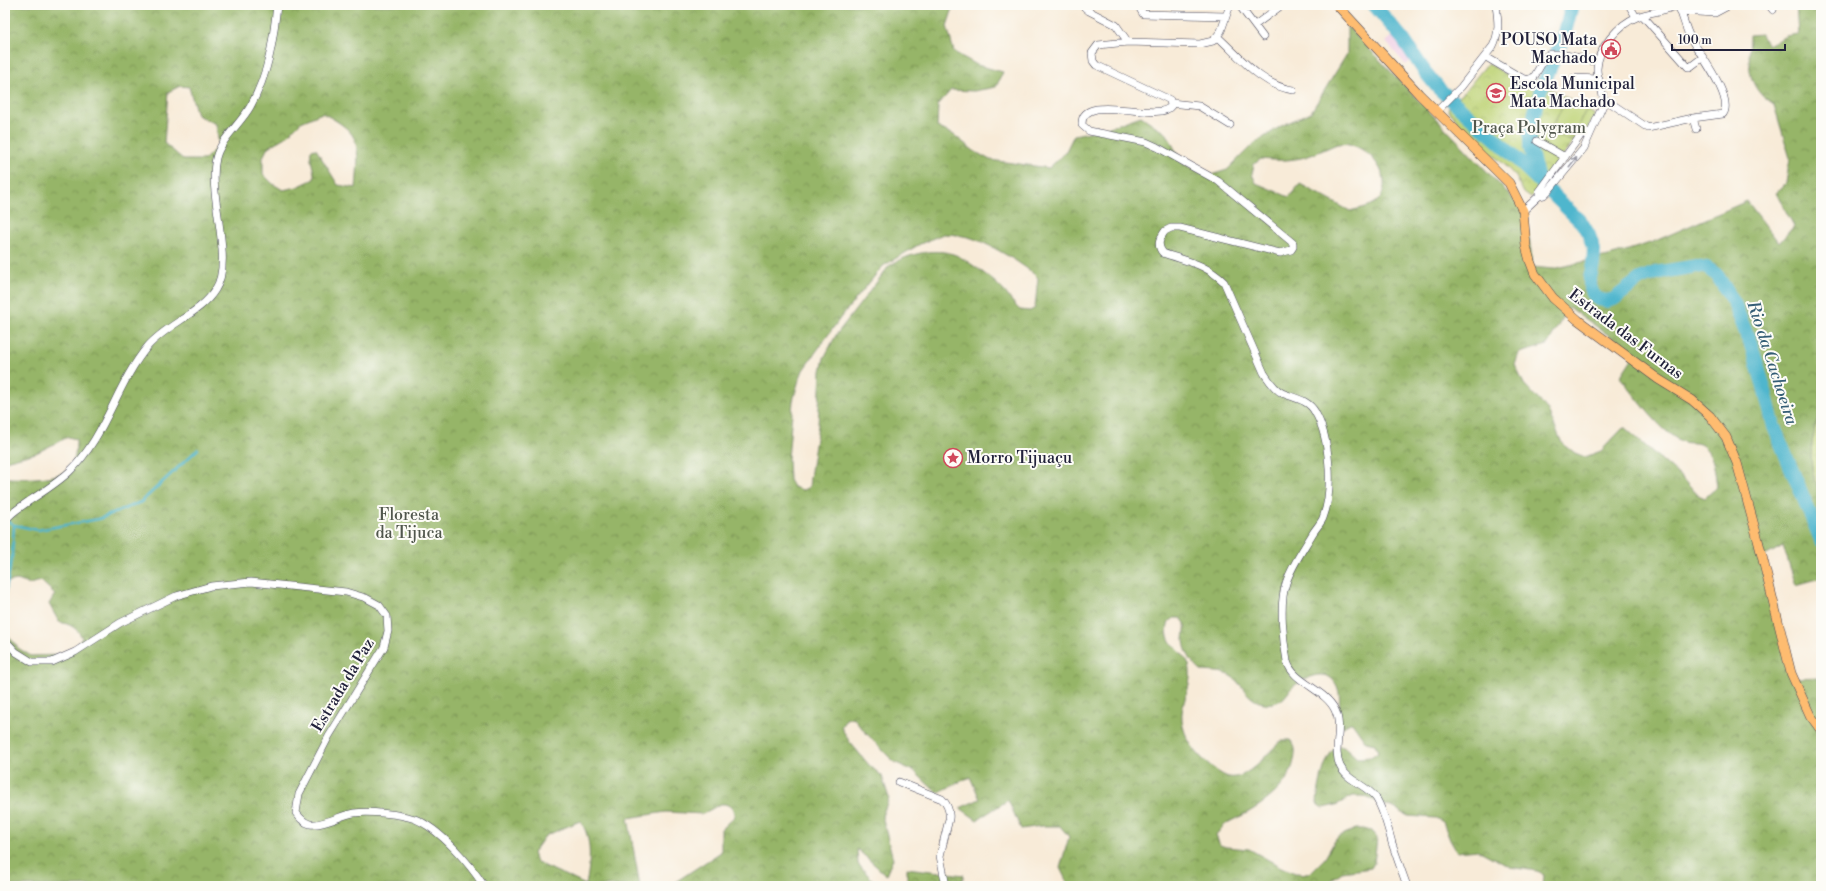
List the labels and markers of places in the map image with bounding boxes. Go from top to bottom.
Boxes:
place label: POUSO Mata Machado [1501,30,1598,68]
public building icon: POUSO Mata Machado [1600,38,1622,60]
place label: Escola Municipal Mata Machado [1510,74,1635,112]
school or university icon: Escola Municipal Mata Machado [1485,82,1507,104]
place icon: Morro Tijuaçu [942,447,964,469]
place label: Morro Tijuaçu [967,448,1072,468]

